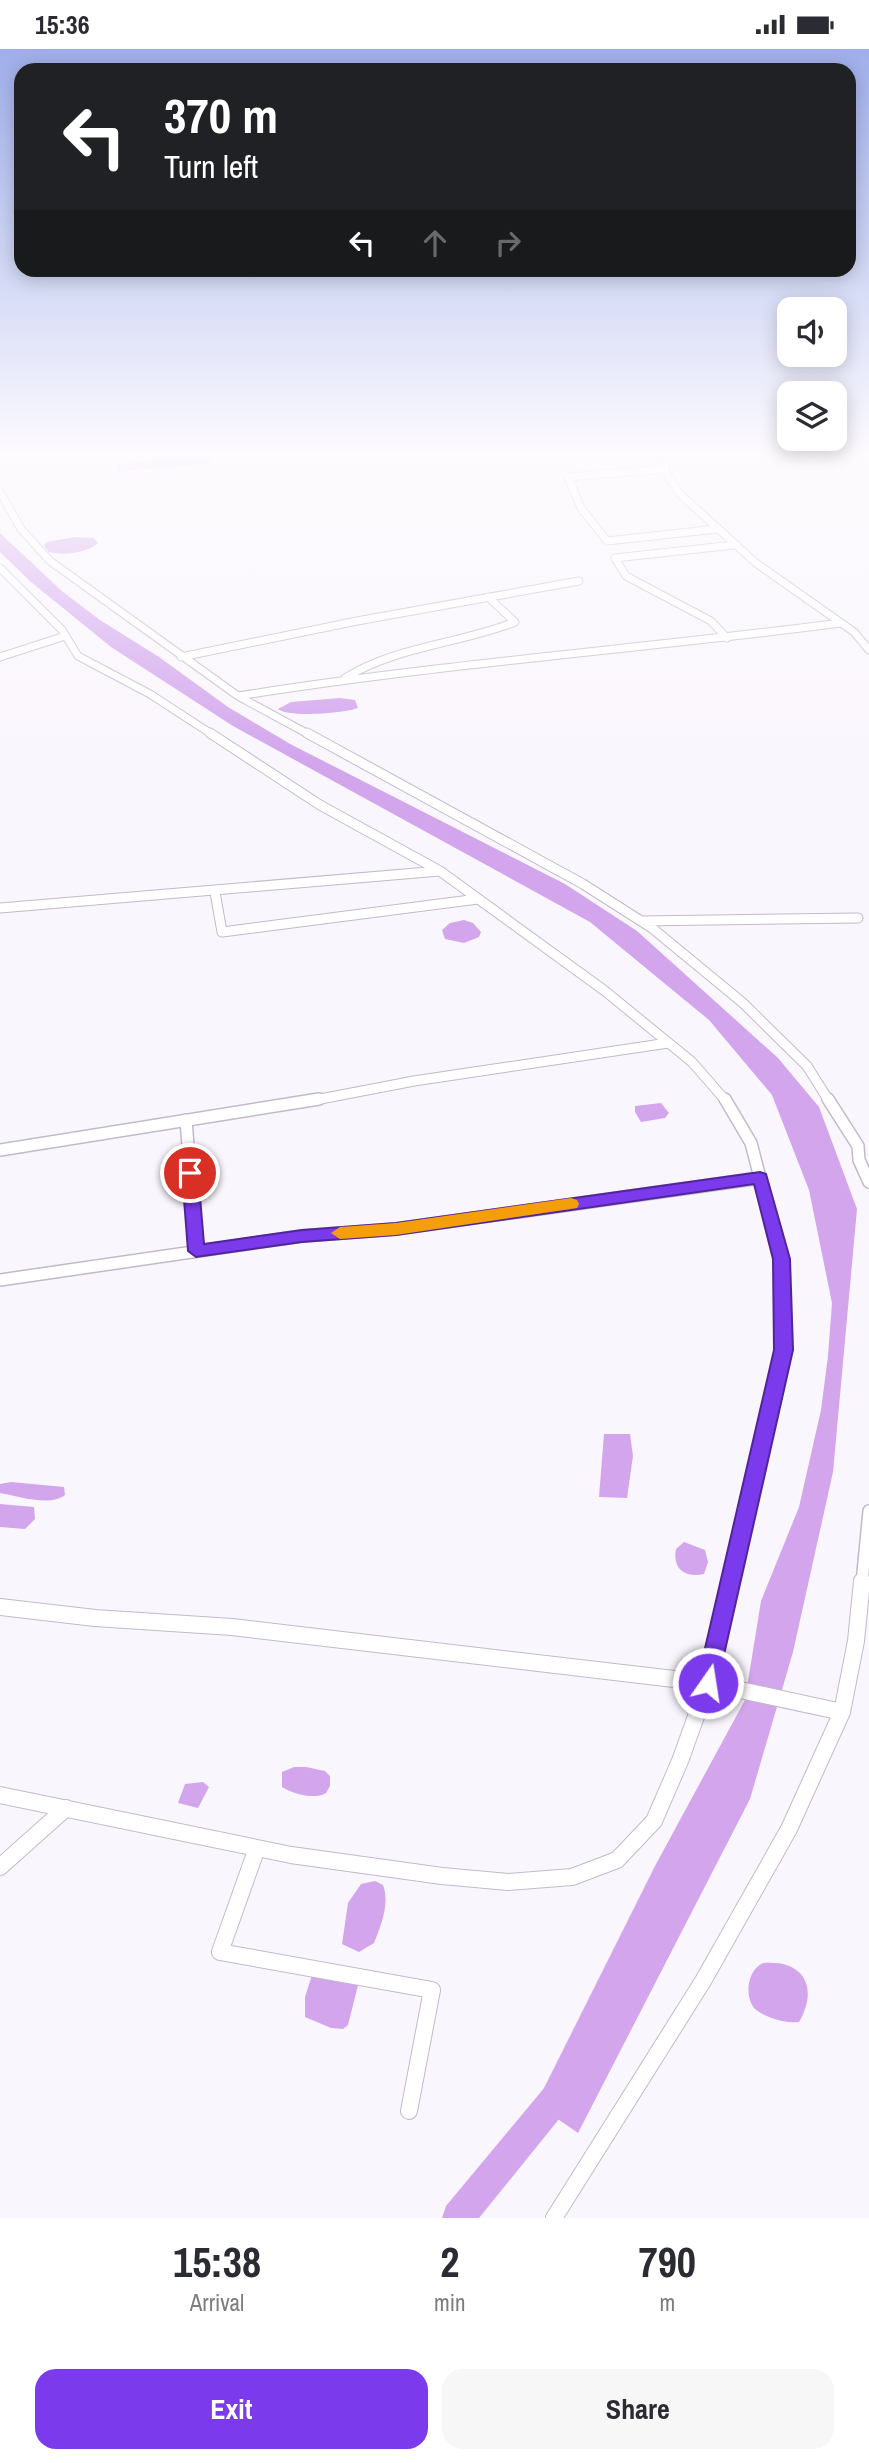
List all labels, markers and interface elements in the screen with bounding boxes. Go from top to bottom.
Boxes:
text: 15:36 [35,7,90,42]
text: 370 m [164,82,278,148]
icon: left [49,91,140,182]
text: Turn left [164,145,258,188]
icon: left [343,224,381,262]
icon: ahead [416,224,454,262]
icon: right [489,224,527,262]
map controls [777,297,847,451]
button: sound [777,297,847,367]
button: layers [777,381,847,451]
pin [160,1143,220,1203]
icon: arrive [171,1154,209,1192]
position arrow [671,1646,745,1720]
text: 15:38 [173,2234,261,2290]
text: 2 [440,2234,459,2290]
text: 790 [639,2234,696,2290]
text: Arrival [190,2287,244,2318]
text: min [434,2287,466,2318]
text: m [659,2287,675,2318]
button: Exit [35,2369,428,2449]
button: Share [442,2369,834,2449]

